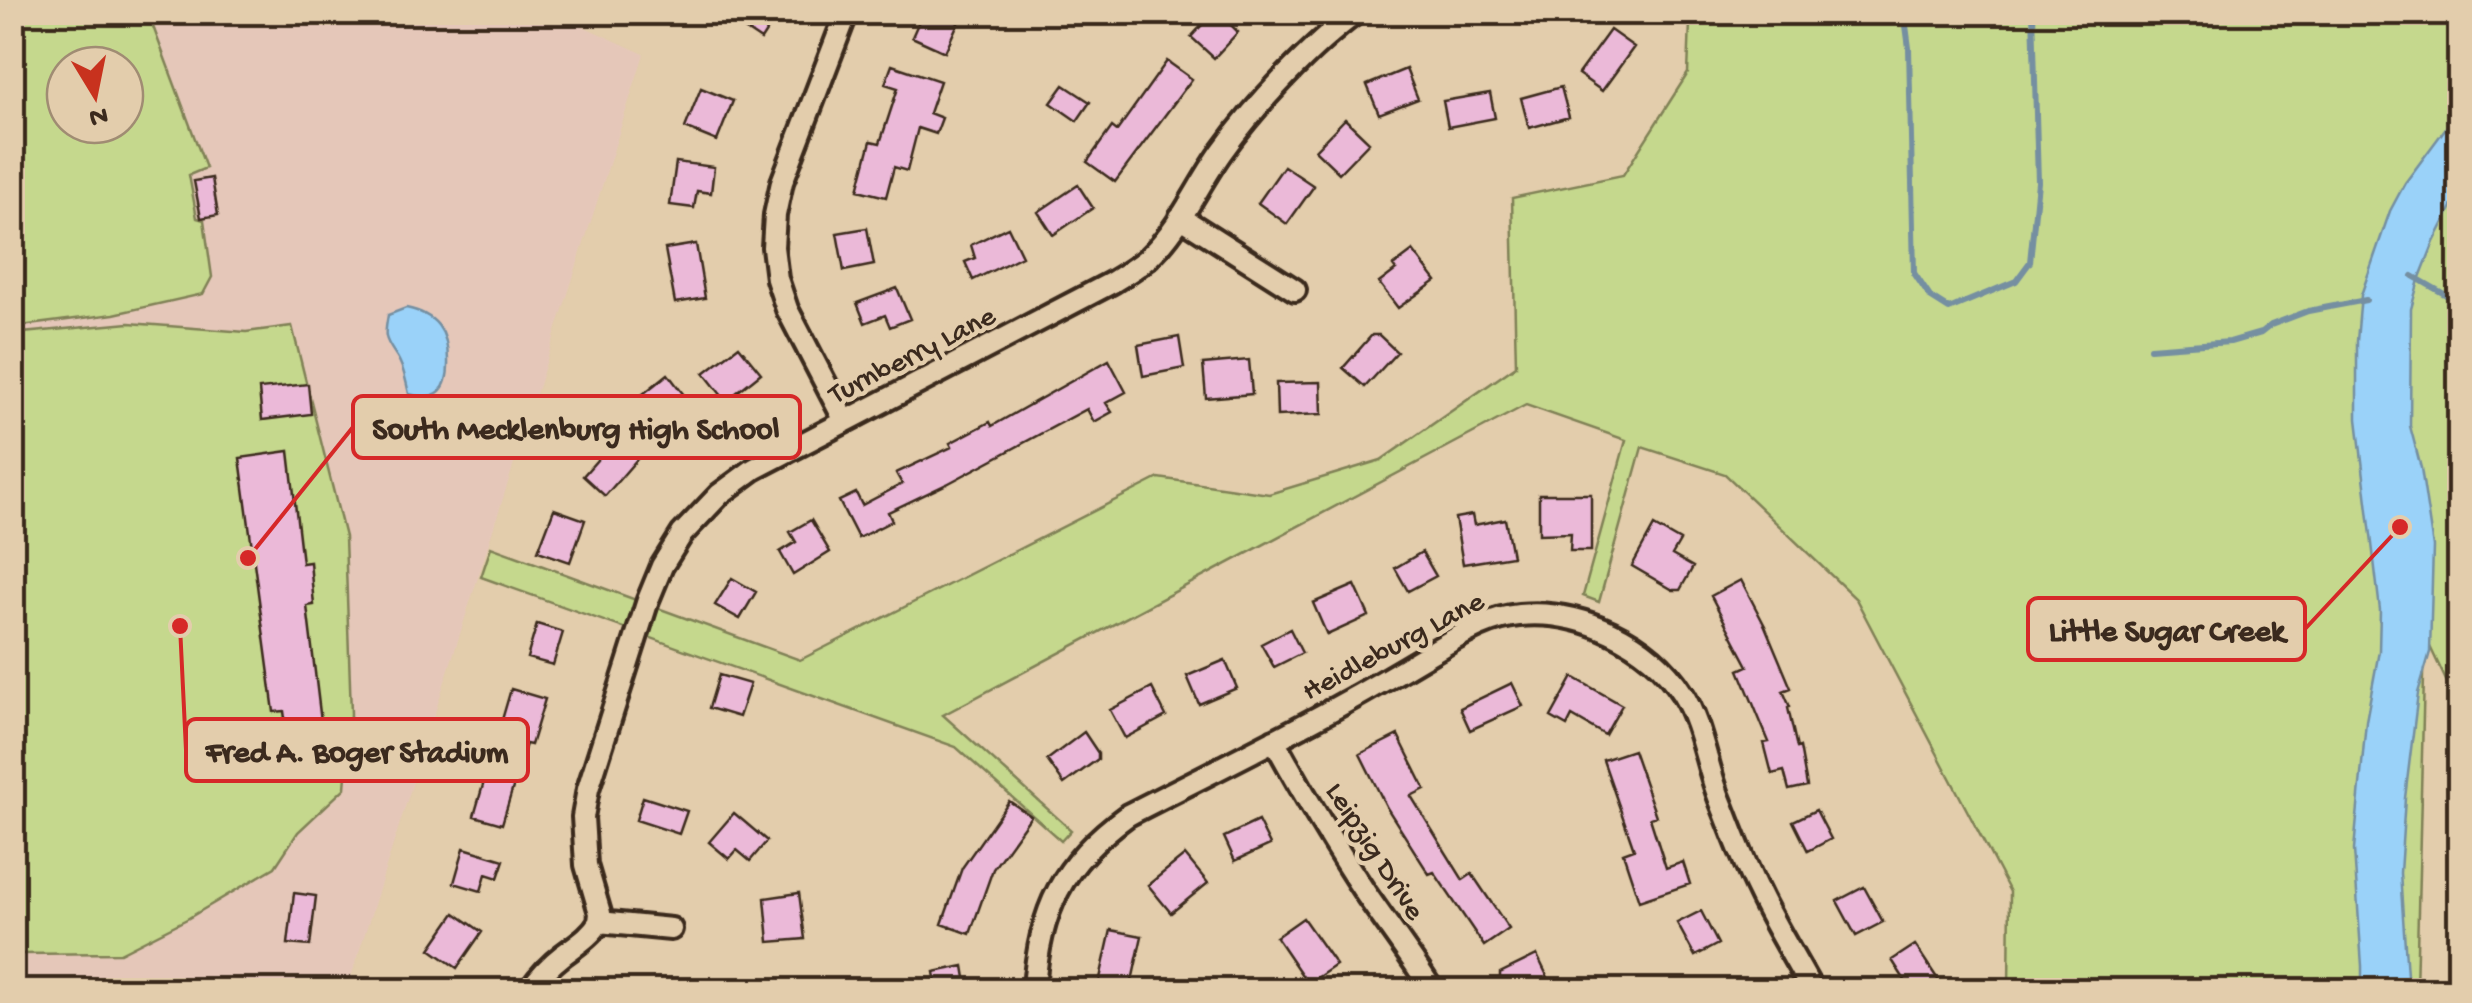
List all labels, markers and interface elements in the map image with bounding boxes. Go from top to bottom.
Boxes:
north arrow [45,45,145,145]
text: N [87,97,110,133]
street label: Turnberry Lane [822,300,1003,415]
callout: South Mecklenburg High School [353,396,800,458]
text: South Mecklenburg High School [372,413,780,451]
street label: Heidleburg Lane [1297,585,1491,711]
callout: Little Sugar Creek [2028,598,2305,660]
text: Little Sugar Creek [2049,615,2289,653]
callout: Fred A. Boger Stadium [186,719,528,781]
text: Fred A. Boger Stadium [205,736,509,774]
street label: Leipzig Drive [1316,777,1431,928]

